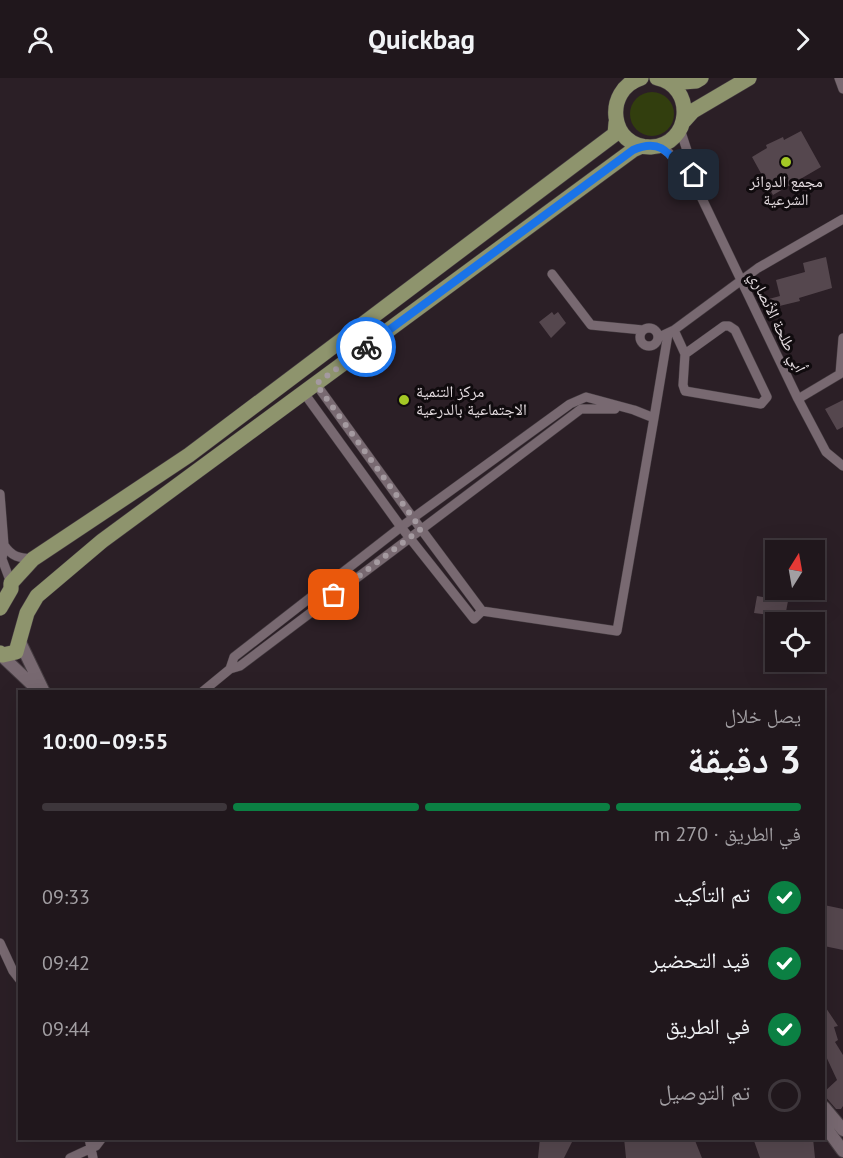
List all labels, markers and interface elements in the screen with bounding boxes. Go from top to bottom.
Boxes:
text: Quickbag [368,22,475,56]
icon: person [24,23,57,56]
icon: forward [786,23,819,56]
pin [668,149,719,200]
marker: مجمع الدوائر الشرعية [779,155,793,169]
icon: home [677,158,710,191]
place label: مجمع الدوائر الشرعية [748,171,823,209]
street label: أبي طلحة الأنصاري [742,269,811,377]
courier [336,317,396,377]
icon: bike [350,331,383,364]
place label: مركز التنمية الاجتماعية بالدرعية [416,381,527,419]
marker: مركز التنمية الاجتماعية بالدرعية [397,393,411,407]
north arrow [765,540,825,600]
map controls [765,540,825,672]
pin [308,569,359,620]
icon: bag [317,578,350,611]
button: locate [765,612,825,672]
text: يصل خلال [725,703,801,729]
text: 09:55–10:00 [42,727,168,755]
text: 3 دقيقة [687,733,801,784]
text: في الطريق · 270 m [654,821,801,847]
text: تم التأكيد [674,880,750,908]
icon: check [768,881,801,914]
text: 09:33 [42,884,90,910]
text: قيد التحضير [650,946,750,974]
icon: check [768,947,801,980]
text: 09:42 [42,950,90,976]
text: في الطريق [665,1012,750,1040]
icon: check [768,1013,801,1046]
text: 09:44 [42,1016,90,1042]
text: تم التوصيل [659,1078,750,1106]

